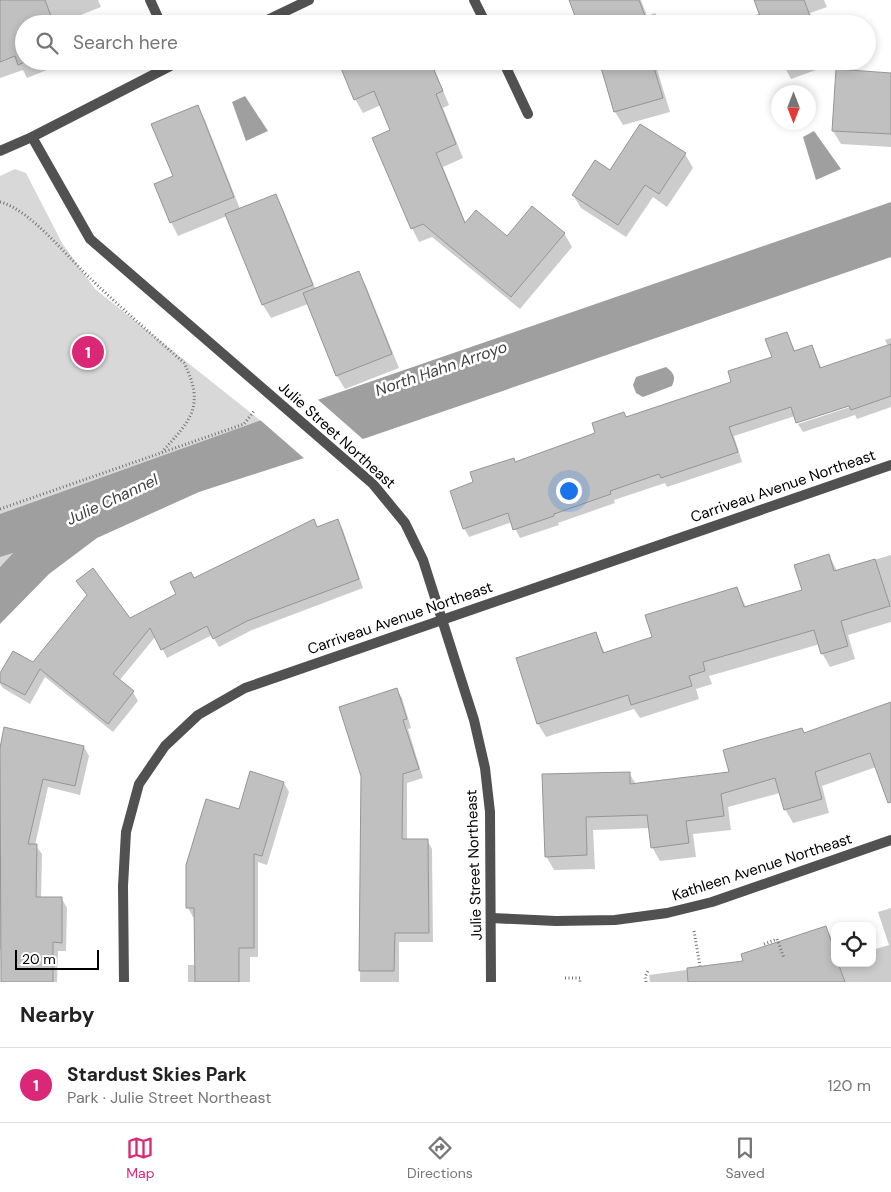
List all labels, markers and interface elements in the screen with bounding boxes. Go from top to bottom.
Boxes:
search box [15,15,876,70]
icon: search [33,29,61,57]
text: Search here [73,30,178,55]
north arrow [771,85,816,130]
pin: 1 [72,333,104,371]
water label: North Hahn Arroyo [372,336,510,401]
street label: Julie Street Northeast [274,377,400,493]
street label: Carriveau Avenue Northeast [688,445,878,527]
water label: Julie Channel [63,469,162,530]
your location [556,478,582,504]
street label: Carriveau Avenue Northeast [305,577,495,659]
street label: Julie Street Northeast [461,789,487,941]
street label: Kathleen Avenue Northeast [670,828,855,906]
map controls [831,922,876,967]
button: locate [831,922,876,967]
scale bar [15,947,99,970]
text: 20 m [22,950,56,968]
text: Nearby [20,1001,94,1029]
text: Stardust Skies Park [67,1062,247,1087]
text: 1 [33,1075,39,1096]
text: 120 m [827,1075,871,1096]
text: Park · Julie Street Northeast [67,1087,272,1108]
tab: Map [126,1134,154,1182]
tab: Directions [407,1134,473,1182]
tab: Saved [725,1134,765,1182]

